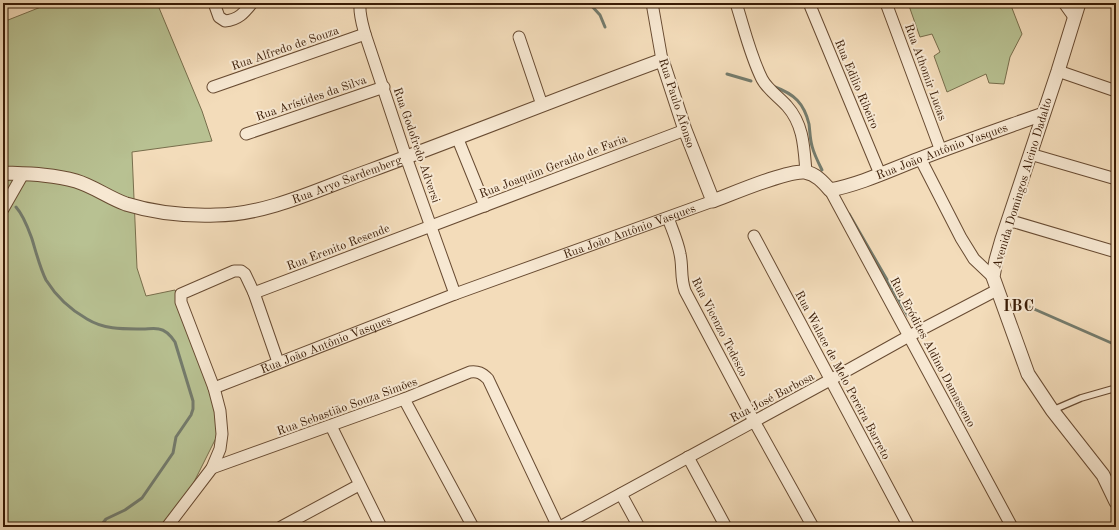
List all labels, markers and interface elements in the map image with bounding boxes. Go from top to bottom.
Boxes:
street label: Rua Athomir Lucas [902,22,948,122]
street label: Rua Alfredo de Souza [230,25,341,73]
street label: Rua Edilio Ribeiro [832,38,880,131]
street label: Rua Paulo Afonso [656,57,696,150]
street label: Rua Arístides da Silva [255,74,368,124]
street label: Rua Godofredo Adversi [391,86,441,205]
street label: Avenida Domingos Alcino Dadalto [991,96,1055,270]
street label: Rua João Antônio Vasques [875,122,1009,182]
street label: Rua Joaquim Geraldo de Faria [478,133,629,201]
street label: Rua Aryo Sardemberg [291,154,404,206]
street label: Rua João Antônio Vasques [562,203,697,261]
street label: Rua Erenito Resende [285,223,392,273]
street label: Rua Eródites Aldino Damasceno [887,275,977,430]
street label: Rua Vicenzo Tedesco [689,276,749,379]
street label: Rua Walace de Melo Pereira Barreto [792,289,892,462]
district label: IBC [1003,299,1035,315]
street label: Rua João Antônio Vasques [259,314,393,376]
street label: Rua José Barbosa [729,371,816,425]
street label: Rua Sebastião Souza Simões [276,376,419,438]

